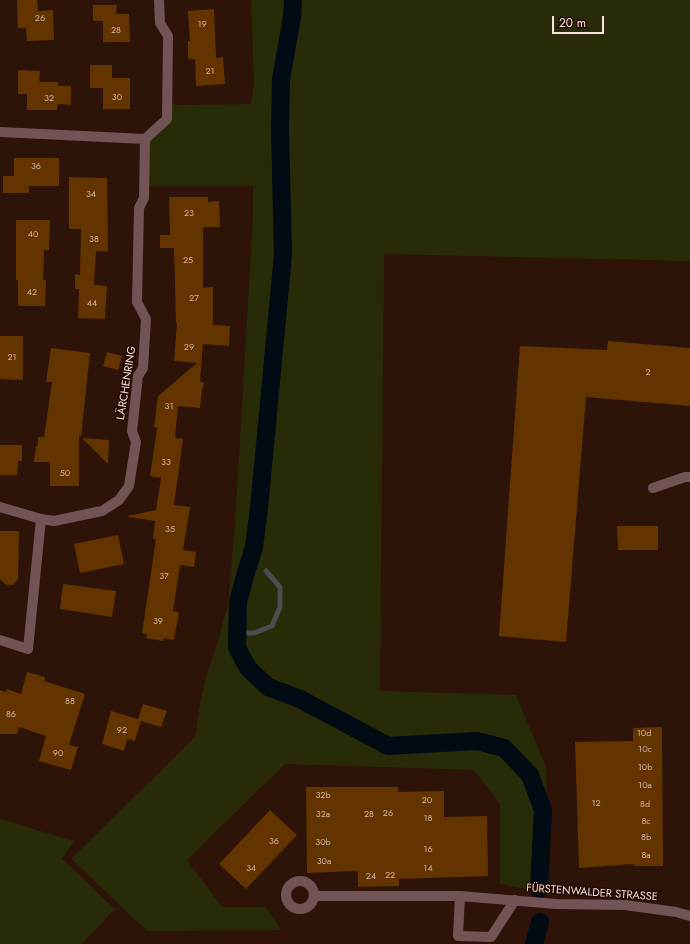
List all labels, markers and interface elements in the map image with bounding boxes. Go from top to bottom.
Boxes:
scale bar [554,8,606,34]
house number: 26 [35,14,45,24]
text: 20 m [559,14,586,32]
house number: 19 [197,20,207,30]
house number: 28 [111,26,121,36]
house number: 21 [205,67,215,77]
house number: 30 [112,93,122,103]
house number: 32 [44,94,54,104]
house number: 36 [31,162,41,172]
house number: 34 [86,190,96,200]
house number: 23 [184,209,194,219]
house number: 40 [28,230,38,240]
house number: 38 [89,235,99,245]
house number: 25 [183,256,193,266]
house number: 42 [27,288,37,298]
house number: 27 [189,294,199,304]
house number: 44 [87,299,97,309]
house number: 29 [184,343,194,353]
street label: LÄRCHENRING [115,345,139,421]
house number: 21 [7,353,17,363]
house number: 2 [645,368,651,378]
house number: 31 [165,402,173,412]
house number: 33 [161,458,171,468]
house number: 50 [60,469,70,479]
house number: 35 [165,525,175,535]
house number: 37 [159,572,169,582]
house number: 39 [153,617,163,627]
house number: 88 [65,697,75,707]
house number: 86 [6,710,16,720]
house number: 92 [117,726,127,736]
house number: 10d [637,729,651,739]
house number: 10c [638,745,652,755]
house number: 90 [53,749,63,759]
house number: 10b [638,763,652,773]
house number: 10a [638,781,652,791]
house number: 32b [315,791,331,801]
house number: 20 [422,796,432,806]
house number: 12 [591,799,601,809]
house number: 8d [640,800,650,810]
house number: 26 [383,809,393,819]
house number: 32a [316,810,330,820]
house number: 28 [364,810,374,820]
house number: 18 [424,814,432,824]
house number: 8c [641,817,651,827]
house number: 8b [641,833,651,843]
house number: 36 [269,837,279,847]
house number: 30b [315,838,331,848]
house number: 16 [423,845,433,855]
house number: 8a [641,851,651,861]
house number: 30a [317,857,331,867]
house number: 34 [246,864,256,874]
house number: 14 [423,864,433,874]
house number: 22 [385,871,395,881]
house number: 24 [366,872,376,882]
street label: FÜRSTENWALDER STRASSE [526,882,658,904]

